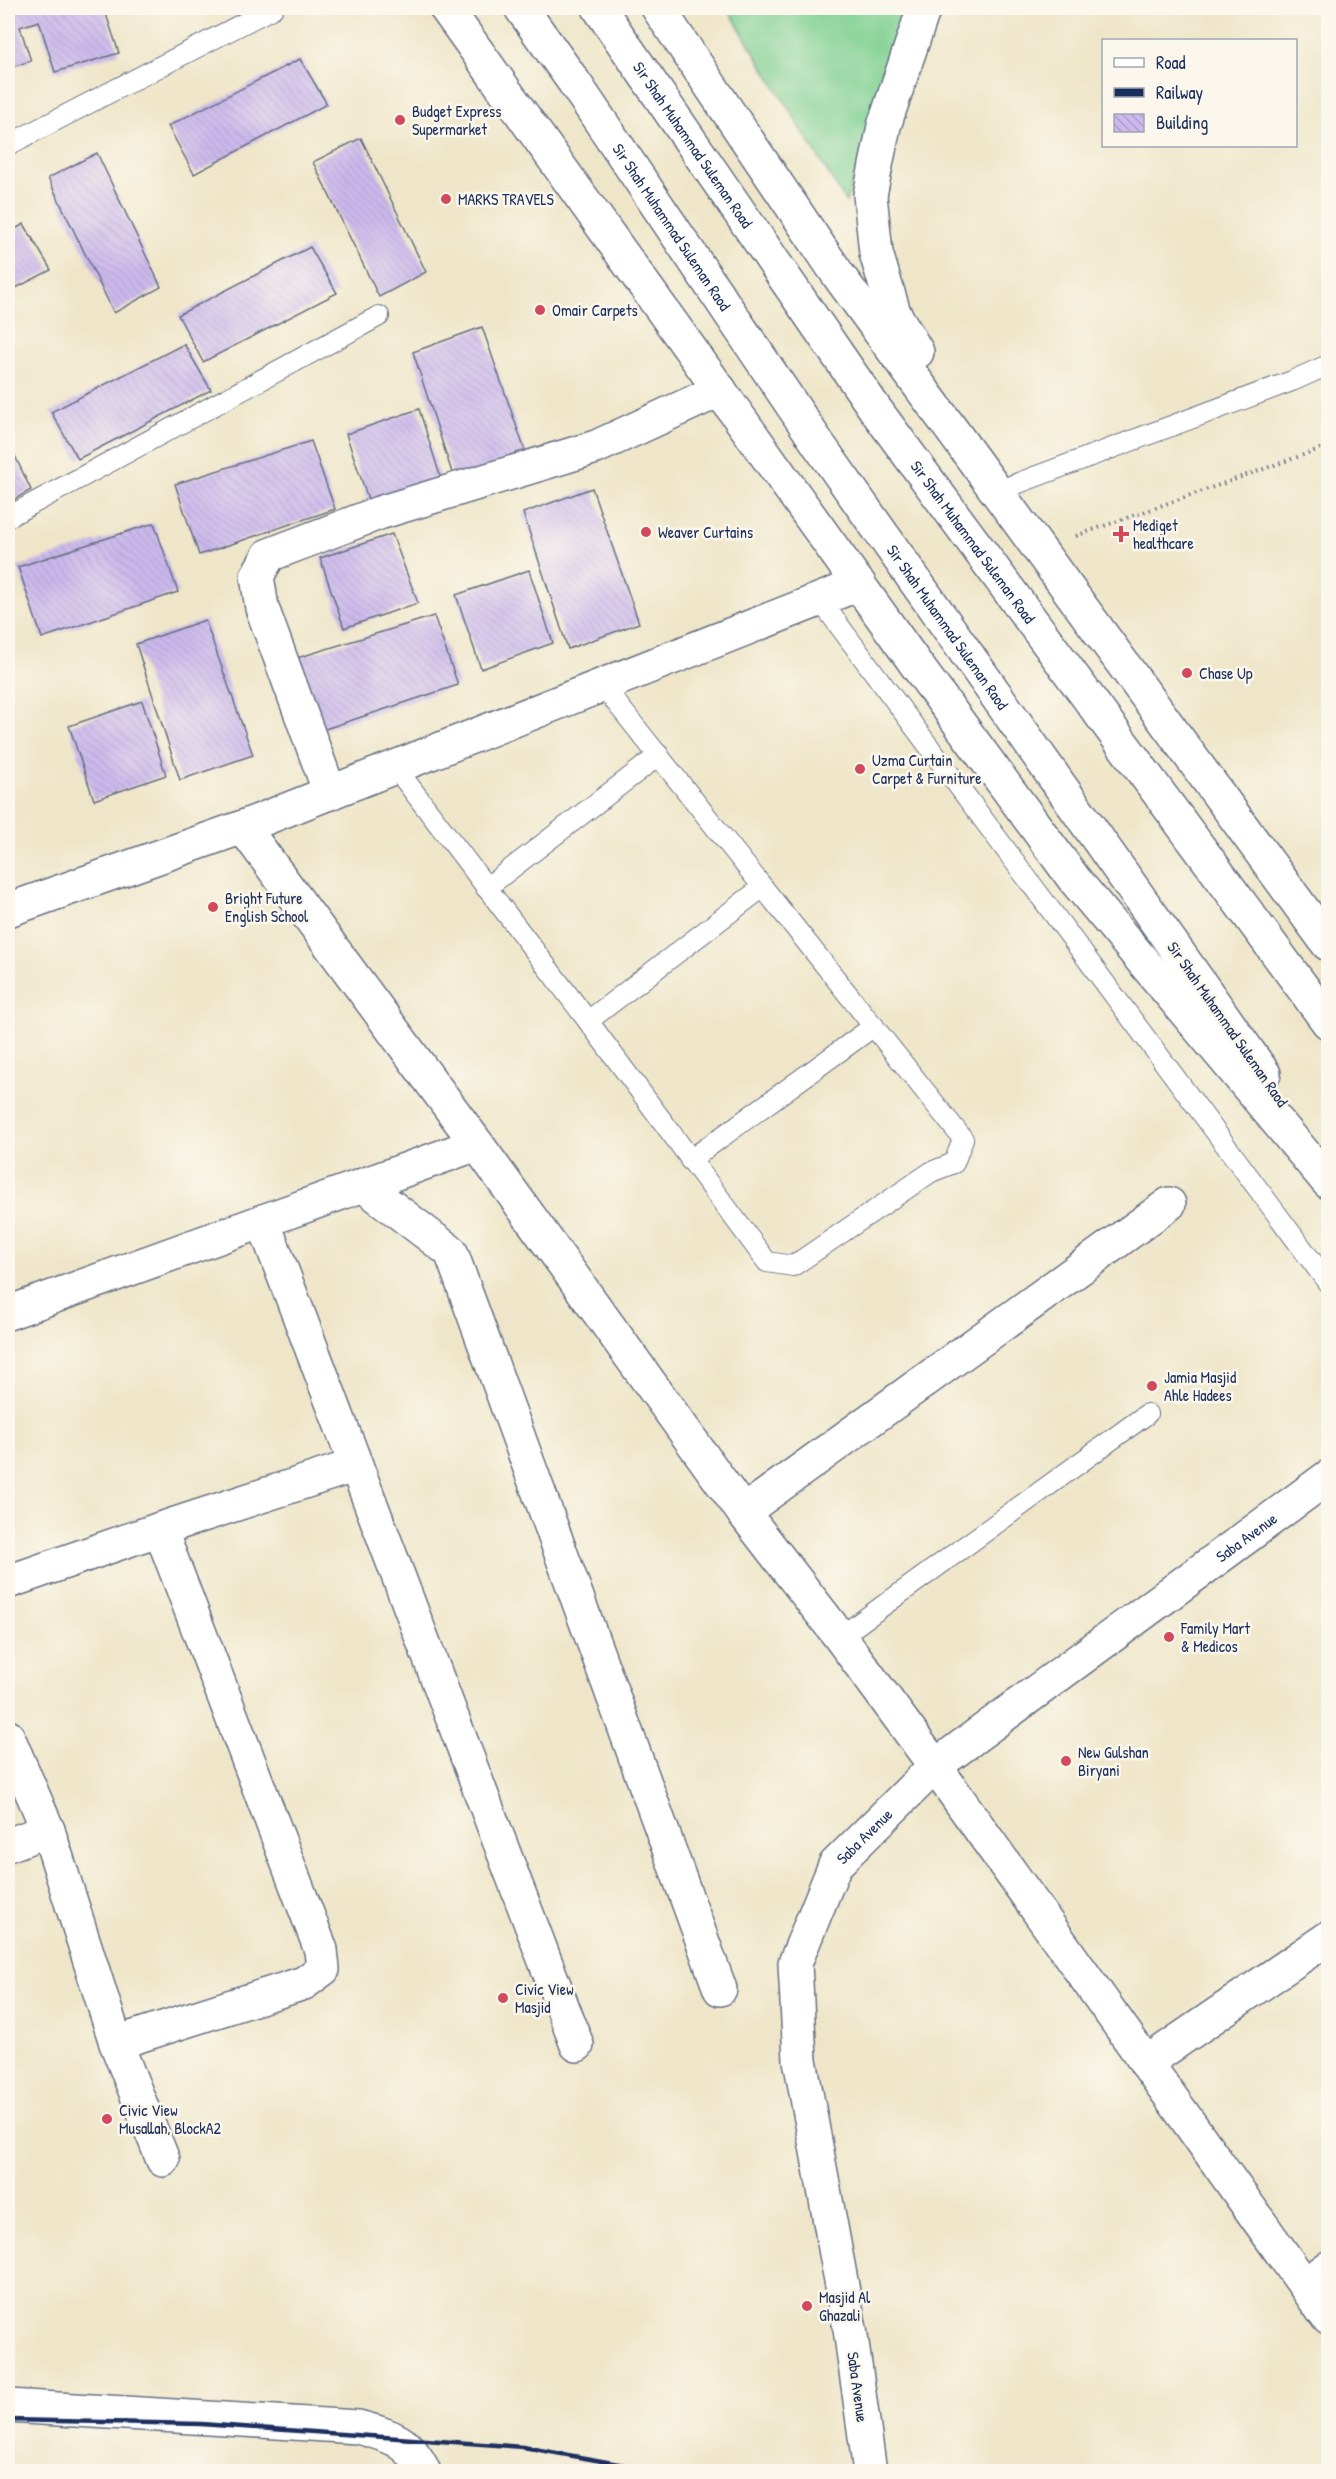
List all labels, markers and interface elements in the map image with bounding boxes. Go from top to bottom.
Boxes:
legend [1102,39,1297,147]
text: Road [1156,50,1186,75]
street label: Sir Shah Muhammad Suleman Road [628,57,758,232]
text: Railway [1156,80,1203,105]
place label: Budget Express Supermarket [412,100,501,140]
text: Building [1156,110,1208,135]
marker: Budget Express Supermarket [393,113,407,127]
street label: Sir Shah Muhammad Suleman Raod [608,139,736,315]
place label: MARKS TRAVELS [458,188,555,210]
marker: MARKS TRAVELS [439,192,453,206]
place label: Omair Carpets [552,299,638,321]
marker: Omair Carpets [533,303,547,317]
street label: Sir Shah Muhammad Suleman Road [906,456,1041,628]
place label: Mediget healthcare [1133,514,1194,554]
place label: Weaver Curtains [658,521,753,543]
marker: Weaver Curtains [639,525,653,539]
marker: Mediget healthcare [1114,527,1128,541]
street label: Sir Shah Muhammad Suleman Raod [882,540,1014,714]
place label: Chase Up [1199,662,1253,684]
marker: Chase Up [1180,666,1194,680]
place label: Uzma Curtain Carpet & Furniture [872,749,982,789]
marker: Uzma Curtain Carpet & Furniture [853,762,867,776]
place label: Bright Future English School [225,887,309,927]
marker: Bright Future English School [206,900,220,914]
street label: Sir Shah Muhammad Suleman Raod [1162,937,1294,1111]
place label: Jamia Masjid Ahle Hadees [1164,1366,1236,1406]
marker: Jamia Masjid Ahle Hadees [1145,1379,1159,1393]
street label: Saba Avenue [1211,1507,1282,1567]
place label: Family Mart & Medicos [1180,1617,1250,1657]
marker: Family Mart & Medicos [1162,1630,1176,1644]
place label: New Gulshan Biryani [1078,1741,1149,1781]
marker: New Gulshan Biryani [1059,1754,1073,1768]
street label: Saba Avenue [831,1803,897,1869]
place label: Civic View Masjid [515,1978,574,2018]
marker: Civic View Masjid [496,1991,510,2005]
place label: Civic View Musallah, BlockA2 [119,2099,222,2139]
marker: Civic View Musallah, BlockA2 [100,2112,114,2126]
place label: Masjid Al Ghazali [819,2286,871,2326]
marker: Masjid Al Ghazali [800,2299,814,2313]
street label: Saba Avenue [842,2350,874,2424]

